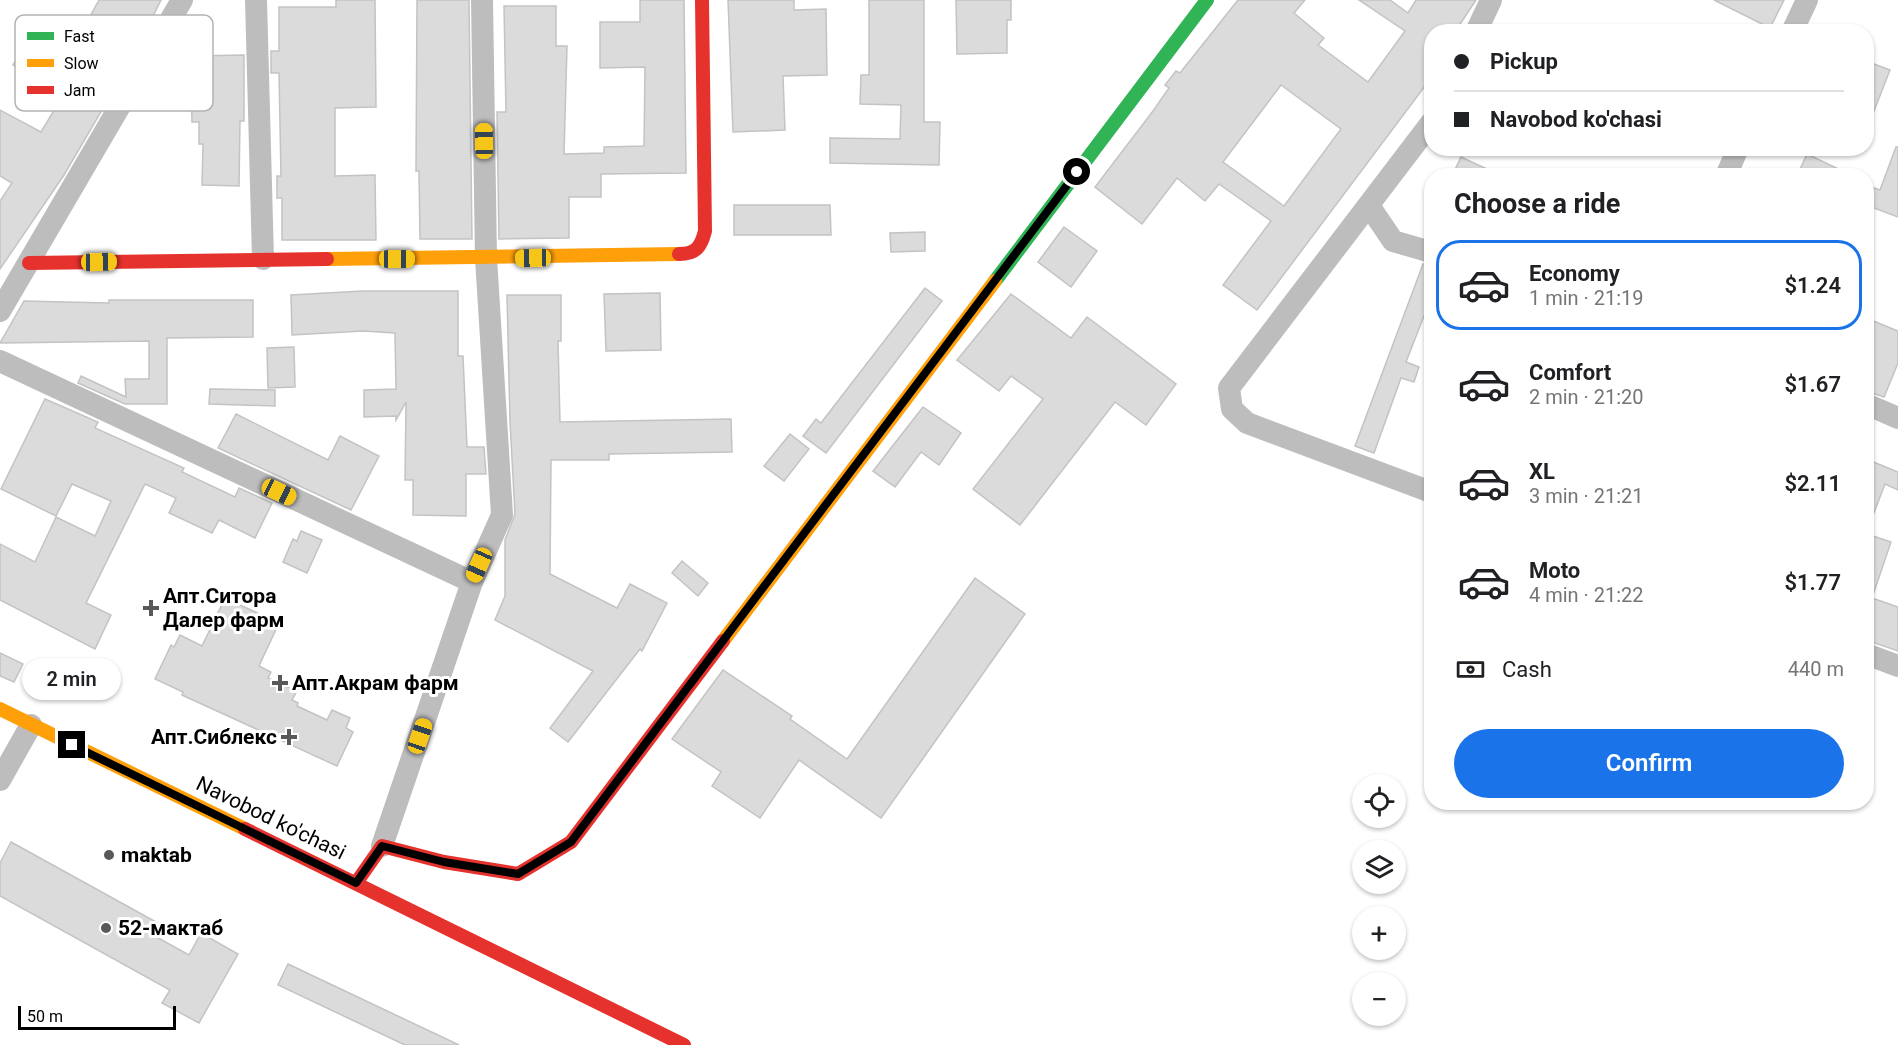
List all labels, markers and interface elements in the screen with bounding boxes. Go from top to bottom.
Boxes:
legend [15,15,213,111]
text: Fast [64,27,95,46]
text: Pickup [1490,49,1558,74]
text: Slow [64,54,99,73]
text: Jam [64,81,96,100]
text: Navobod ko'chasi [1490,107,1662,132]
car [475,123,493,159]
route start [1063,158,1090,185]
text: Choose a ride [1454,188,1620,220]
car [515,249,551,267]
car [379,250,415,268]
car [81,253,117,271]
icon: car [1457,258,1511,312]
text: Economy [1529,261,1620,286]
text: $1.24 [1784,273,1841,298]
text: 1 min · 21:19 [1529,286,1644,310]
icon: car [1457,357,1511,411]
text: Comfort [1529,360,1611,385]
text: $1.67 [1784,372,1841,397]
text: 2 min · 21:20 [1529,385,1644,409]
icon: car [1457,456,1511,510]
text: XL [1529,459,1555,484]
text: $2.11 [1784,471,1841,496]
car [259,476,299,508]
text: 3 min · 21:21 [1529,484,1644,508]
car [463,545,495,585]
icon: car [1457,555,1511,609]
text: Moto [1529,558,1580,583]
text: $1.77 [1784,570,1841,595]
text: 4 min · 21:22 [1529,583,1644,607]
place label: Апт.Ситора Далер фарм [163,584,285,632]
marker: Апт.Ситора Далер фарм [144,601,158,615]
icon: cash [1454,653,1487,686]
text: Cash [1502,657,1552,682]
text: 440 m [1788,657,1844,681]
callout: 2 min [22,658,122,700]
text: 2 min [46,667,97,691]
place label: Апт.Акрам фарм [292,671,459,695]
marker: Апт.Акрам фарм [273,676,287,690]
car [406,716,434,756]
place label: Апт.Сиблекс [151,725,277,749]
button: Confirm [1454,729,1844,798]
marker: Апт.Сиблекс [282,730,296,744]
route end [58,731,85,758]
street label: Navobod ko'chasi [192,771,350,865]
map controls [1352,774,1406,1026]
button: locate [1352,774,1406,828]
button: layers [1352,840,1406,894]
place label: maktab [121,843,192,867]
marker: maktab [102,848,116,862]
button: + [1352,906,1406,960]
place label: 52-мактаб [118,916,223,940]
marker: 52-мактаб [99,921,113,935]
button: − [1352,972,1406,1026]
scale bar [18,1003,176,1030]
text: 50 m [27,1007,63,1026]

